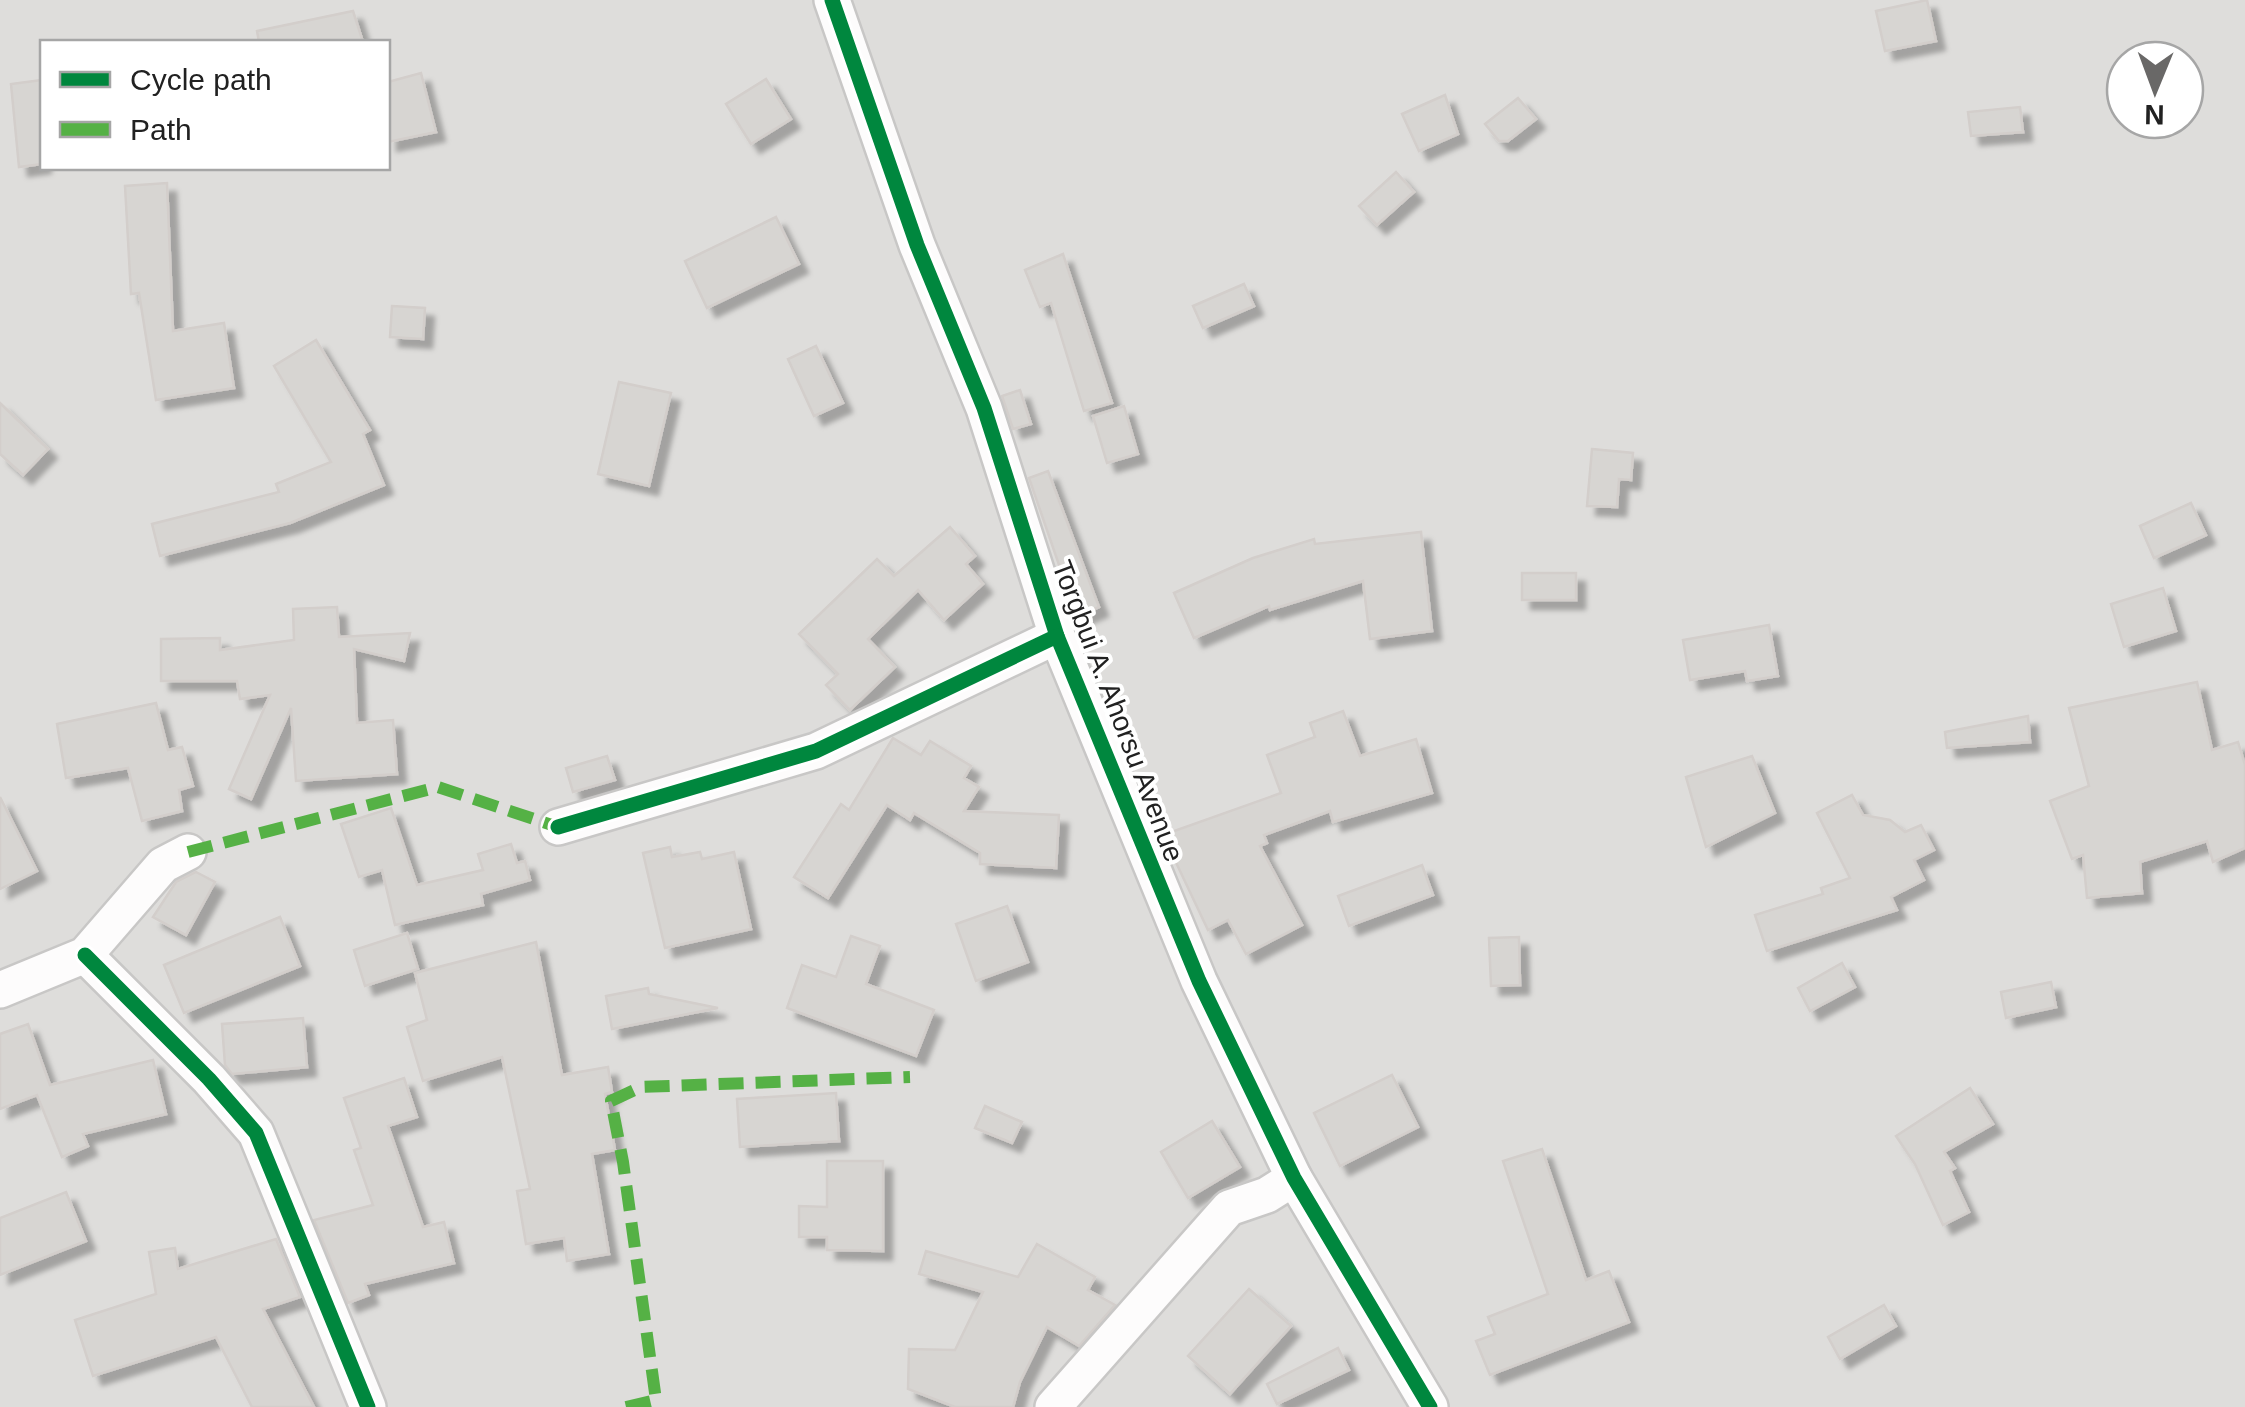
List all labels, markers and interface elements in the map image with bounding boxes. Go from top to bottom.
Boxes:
legend [40,40,390,170]
north arrow [2105,40,2205,140]
text: Cycle path [130,63,272,96]
text: N [2144,99,2165,130]
text: Path [130,113,192,146]
street label: Torgbui A. Ahorsu Avenue [1046,556,1190,866]

